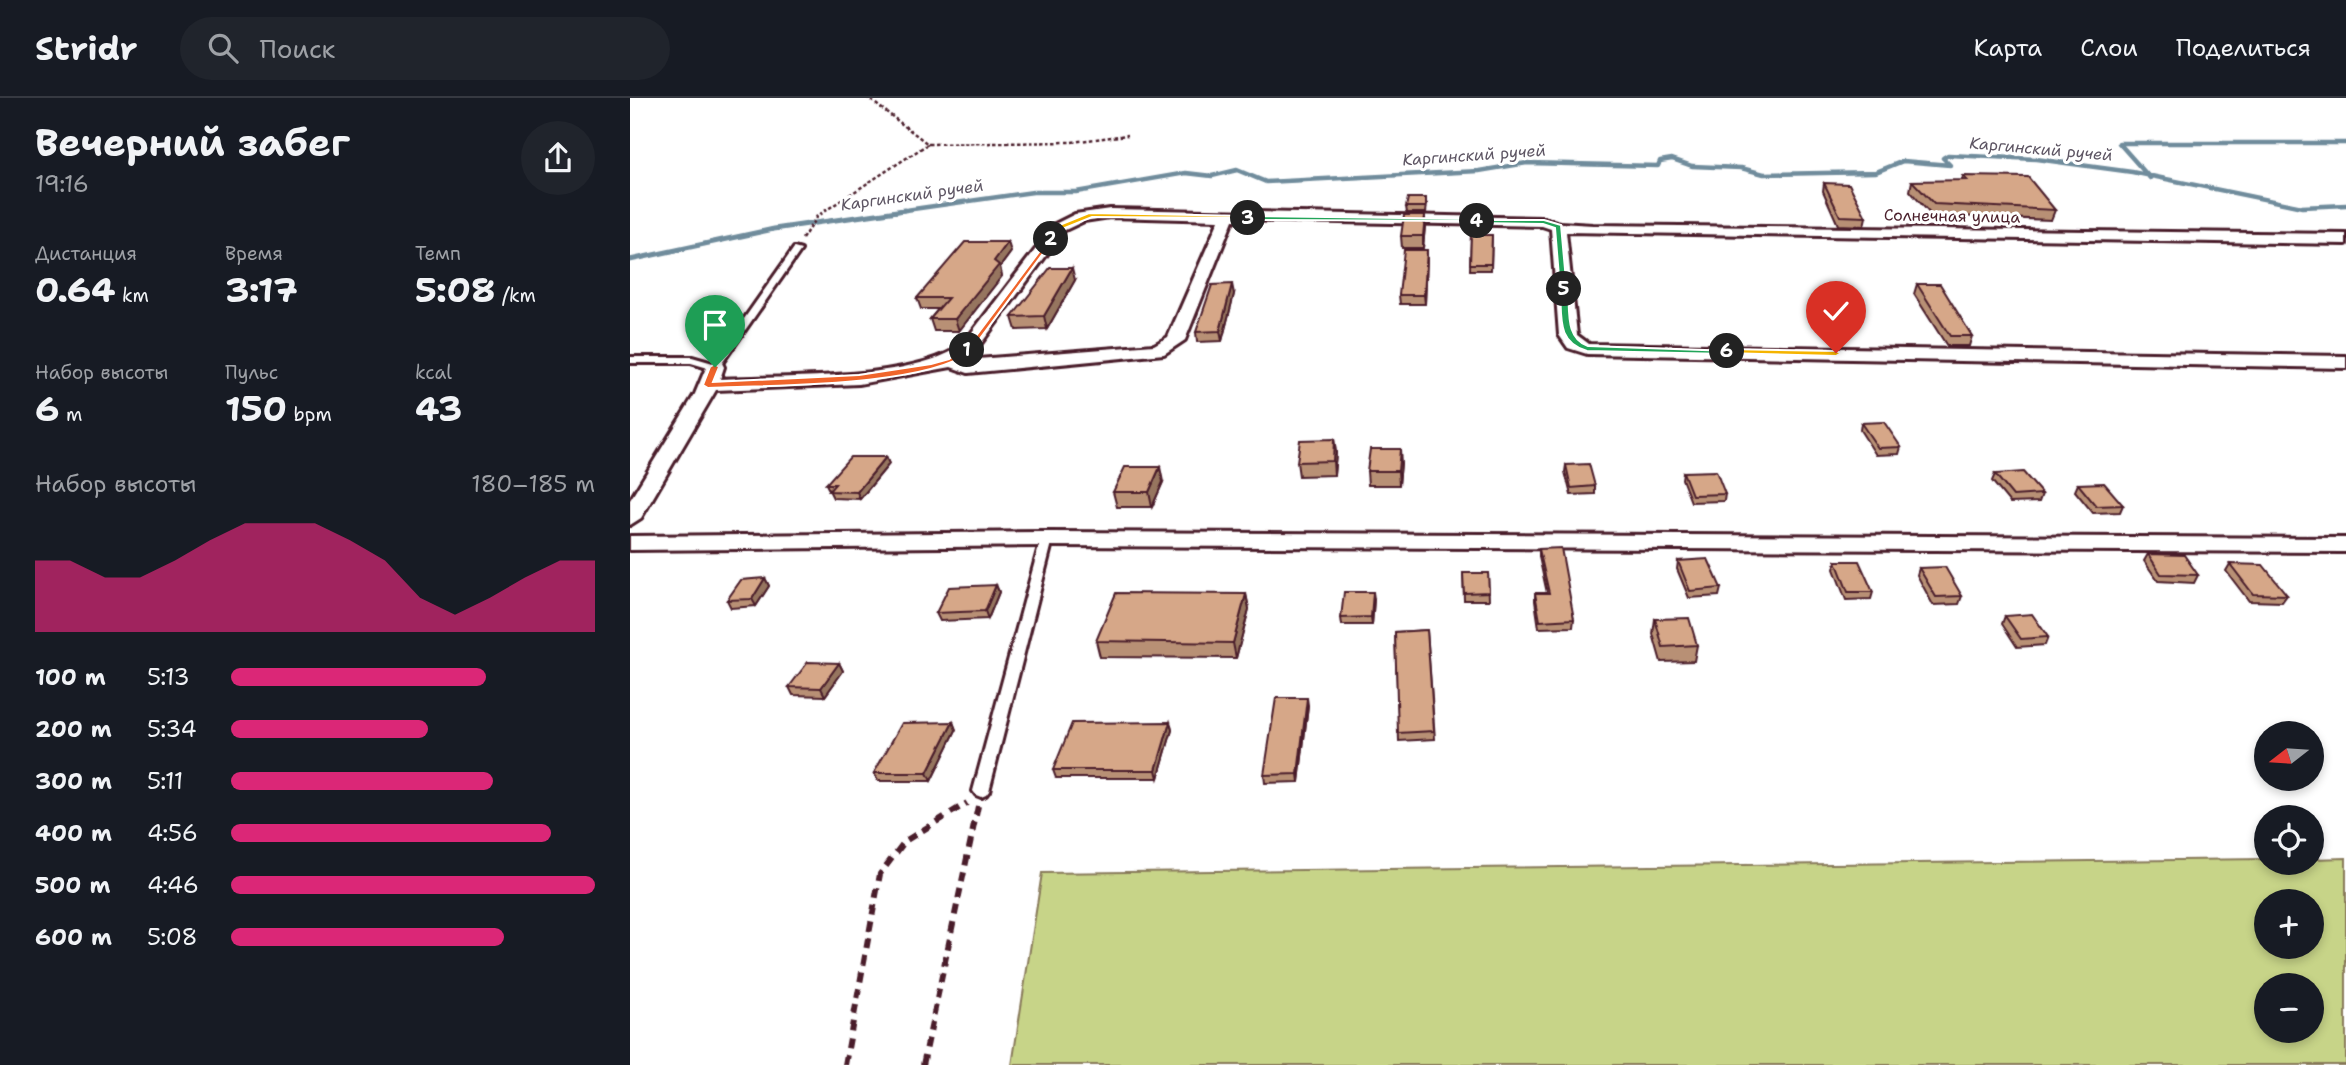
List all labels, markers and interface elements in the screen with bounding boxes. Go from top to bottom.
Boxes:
search box [180,17,670,80]
text: Stridr [35,26,138,71]
icon: search [204,29,242,67]
text: Поиск [260,31,335,66]
text: Карта [1974,32,2042,64]
text: Слои [2080,32,2138,64]
text: Поделиться [2176,32,2311,64]
text: Вечерний забег [35,117,350,168]
button: share [521,121,595,195]
water label: Каргинский ручей [1968,132,2114,166]
water label: Каргинский ручей [1402,140,1546,170]
text: 19:16 [35,169,89,199]
water label: Каргинский ручей [839,175,985,215]
pin: 3 [1230,200,1266,236]
pin: 4 [1460,204,1494,238]
street label: Солнечная улица [1884,204,2020,228]
text: 3 [1241,205,1254,230]
text: 4 [1470,208,1483,233]
pin: 2 [1034,222,1068,256]
text: 2 [1044,226,1057,251]
text: Дистанция [35,241,137,266]
text: Время [225,241,283,266]
text: Темп [415,241,461,266]
text: 0.64 [35,266,116,313]
text: 3:17 [225,266,298,313]
text: 5:08 [415,266,495,313]
pin: 5 [1546,272,1581,306]
text: 5 [1558,276,1569,301]
pin [1806,281,1866,353]
text: km [116,283,149,308]
text: /km [495,283,536,308]
icon: check [1817,292,1855,330]
pin [685,295,745,367]
icon: arrive [696,306,734,344]
pin: 1 [950,332,984,368]
pin: 6 [1710,334,1744,368]
text: 1 [962,337,971,362]
text: 6 [1720,338,1733,363]
text: Набор высоты [35,360,168,385]
text: Пульс [225,360,278,385]
text: kcal [415,360,452,385]
text: 6 [35,385,60,432]
text: 150 [225,385,287,432]
text: 43 [415,385,462,432]
text: m [60,402,82,427]
text: bpm [287,402,332,427]
text: Набор высоты [35,469,196,499]
text: 180–185 m [471,469,595,499]
text: 100 m [35,662,106,692]
text: 5:13 [147,662,190,692]
text: 200 m [35,714,112,744]
text: 5:34 [147,714,197,744]
north arrow [2254,721,2324,791]
map controls [2254,721,2324,1043]
text: 300 m [35,766,112,796]
text: 5:11 [147,766,183,796]
button: locate [2254,805,2324,875]
text: 400 m [35,818,112,848]
text: 4:56 [147,818,198,848]
text: 500 m [35,870,110,900]
text: 4:46 [147,870,199,900]
button: + [2254,889,2324,959]
text: 600 m [35,922,112,952]
text: 5:08 [147,922,198,952]
button: − [2254,973,2324,1043]

